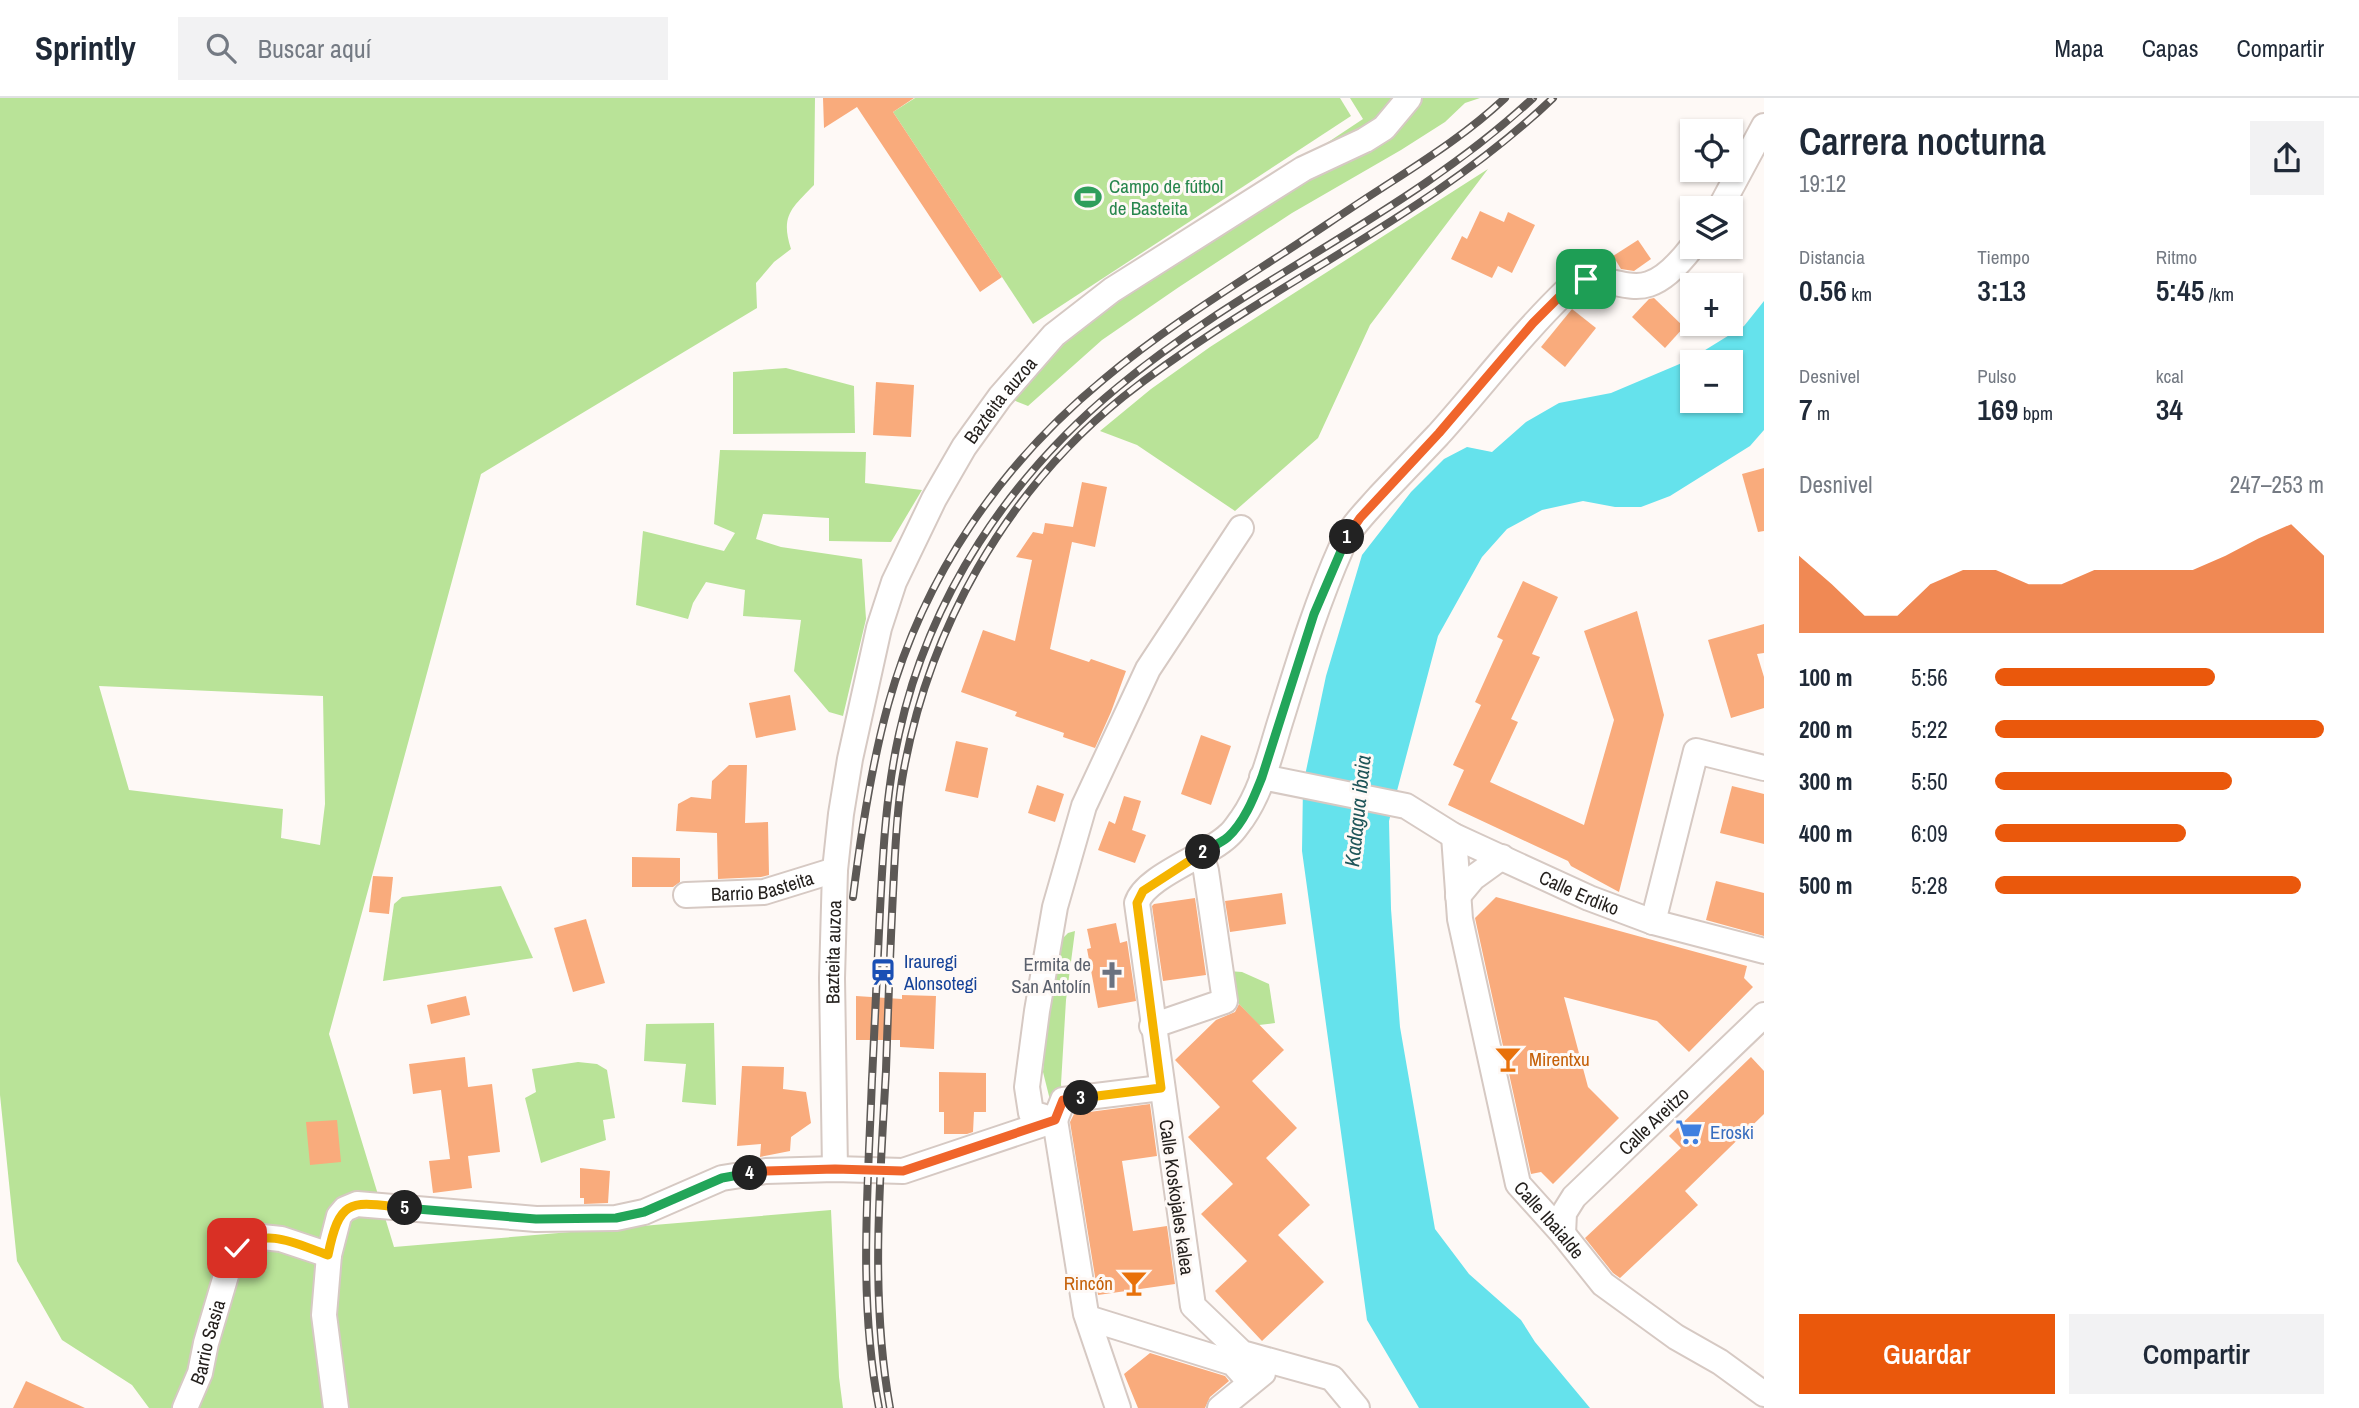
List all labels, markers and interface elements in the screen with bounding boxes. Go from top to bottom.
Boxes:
search box [178,17,668,80]
text: Sprintly [35,26,136,70]
icon: search [202,29,240,67]
text: Buscar aquí [258,31,372,66]
text: Mapa [2054,32,2104,64]
text: Capas [2142,32,2199,64]
text: Compartir [2237,32,2324,64]
text: Carrera nocturna [1799,116,2046,167]
map controls [1680,119,1743,413]
button: locate [1680,119,1743,182]
button: share [2250,121,2324,195]
text: 19:12 [1799,168,1846,199]
place label: Campo de fútbol de Basteita [1109,173,1223,221]
sports icon: Campo de fútbol de Basteita [1073,182,1103,212]
button: layers [1680,196,1743,259]
text: Distancia [1799,244,1865,270]
text: Tiempo [1977,244,2030,270]
text: Ritmo [2156,244,2197,270]
pin [1556,249,1616,309]
icon: arrive [1567,260,1605,298]
text: 0.56 [1799,270,1847,310]
text: 3:13 [1977,270,2026,310]
text: 5:45 [2156,270,2204,310]
button: + [1680,273,1743,336]
text: km [1847,281,1872,307]
text: /km [2204,281,2234,307]
button: − [1680,350,1743,413]
street label: Bazteita auzoa [958,351,1043,449]
text: Desnivel [1799,363,1860,389]
text: Pulso [1977,363,2016,389]
text: kcal [2156,363,2183,389]
text: 7 [1799,389,1813,429]
text: 169 [1977,389,2018,429]
text: 34 [2156,389,2183,429]
text: m [1813,400,1830,426]
text: bpm [2018,400,2053,426]
text: Desnivel [1799,469,1872,500]
text: 247–253 m [2230,469,2324,500]
pin: 1 [1330,520,1364,555]
text: 1 [1342,523,1351,549]
text: 100 m [1799,662,1852,693]
text: 5:56 [1911,662,1948,693]
text: 200 m [1799,714,1852,745]
text: 5:22 [1911,714,1948,745]
water label: Kadagua ibaia [1337,754,1378,868]
text: 300 m [1799,766,1852,797]
text: 5:50 [1911,766,1948,797]
text: 400 m [1799,818,1852,849]
text: 6:09 [1911,818,1948,849]
pin: 2 [1186,834,1220,870]
text: 2 [1198,838,1207,864]
street label: Barrio Basteita [710,864,817,907]
street label: Calle Erdiko [1535,864,1623,921]
text: 500 m [1799,870,1852,901]
text: 5:28 [1911,870,1948,901]
street label: Bazteita auzoa [819,899,847,1004]
place label: Irauregi Alonsotegi [903,948,978,996]
place label: Ermita de San Antolín [1011,951,1091,999]
station icon: Irauregi Alonsotegi [868,957,898,987]
church icon: Ermita de San Antolín [1097,960,1127,990]
bar icon: Mirentxu [1493,1044,1523,1074]
place label: Mirentxu [1529,1046,1590,1072]
pin: 3 [1064,1080,1098,1116]
street label: Calle Areitzo [1613,1081,1694,1161]
text: 3 [1076,1084,1085,1110]
supermarket icon: Eroski [1674,1117,1704,1147]
street label: Calle Koskojales kalea [1153,1118,1201,1277]
place label: Eroski [1710,1119,1754,1145]
pin: 4 [732,1156,768,1190]
text: 4 [745,1159,754,1185]
street label: Calle Ibaialde [1508,1175,1591,1264]
pin: 5 [388,1190,422,1226]
text: 5 [400,1194,409,1220]
pin [207,1218,267,1278]
icon: check [218,1229,256,1267]
bar icon: Rincón [1119,1268,1149,1298]
place label: Rincón [1064,1270,1113,1296]
street label: Barrio Sasia [184,1296,231,1389]
button: Guardar [1799,1314,2055,1394]
button: Compartir [2069,1314,2324,1394]

